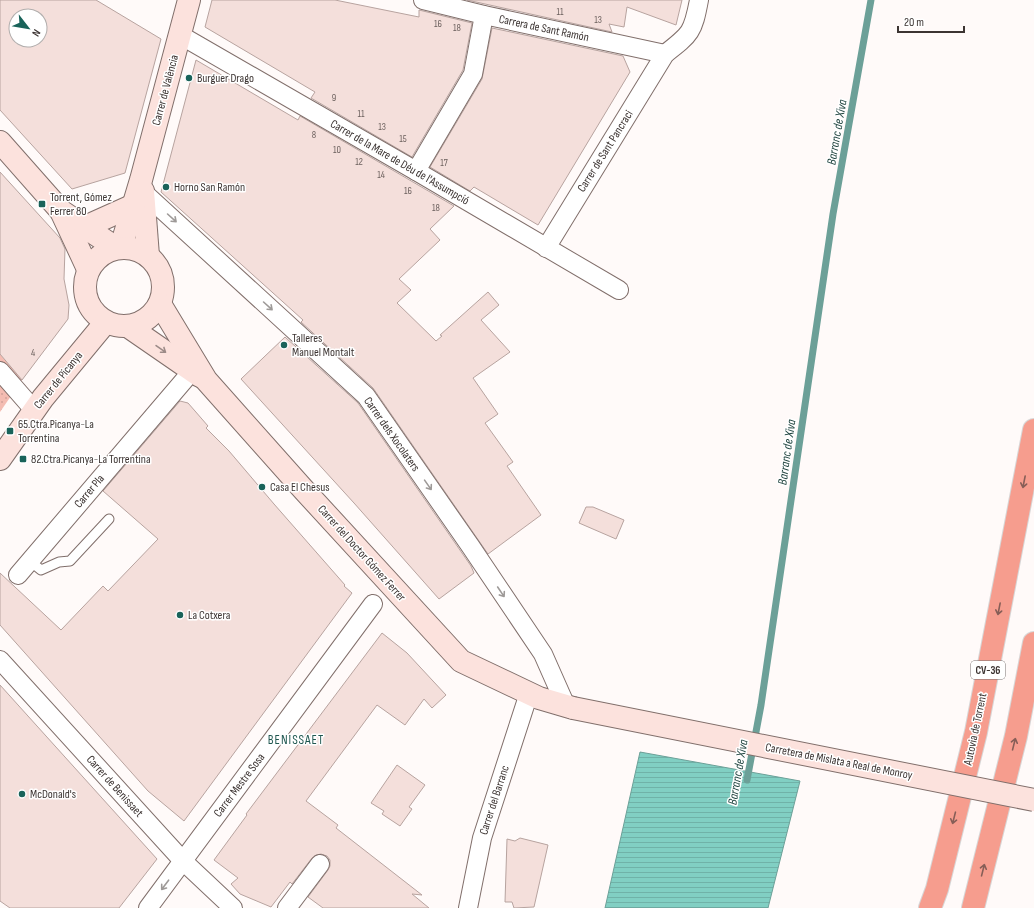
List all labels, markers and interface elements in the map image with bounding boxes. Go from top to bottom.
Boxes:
house number: 11 [557,6,564,18]
north arrow [8,8,48,48]
scale bar [898,8,964,34]
street label: Carrera de Sant Ramón [498,12,590,45]
house number: 13 [594,14,602,26]
text: 20 m [904,15,924,30]
house number: 16 [434,18,442,30]
house number: 18 [453,22,461,34]
text: N [29,27,43,39]
street label: Carrer de València [149,53,182,127]
place label: Burguer Drago [197,71,254,86]
marker: Burguer Drago [184,73,194,83]
house number: 9 [332,92,336,104]
water label: Barranc de Xiva [823,98,851,166]
house number: 11 [358,108,365,120]
street label: Carrer de Sant Pancraci [574,108,637,195]
street label: Carrer de la Mare de Déu de l'Assumpció [328,116,472,208]
house number: 13 [378,121,386,133]
house number: 8 [312,129,316,141]
house number: 15 [399,133,407,145]
house number: 10 [333,144,341,156]
house number: 12 [355,156,363,168]
house number: 17 [440,157,448,169]
house number: 14 [377,169,385,181]
place label: Horno San Ramón [174,180,245,195]
marker: Horno San Ramón [161,182,171,192]
house number: 16 [404,185,412,197]
place label: Torrent, Gómez Ferrer 80 [50,190,112,219]
marker: Torrent, Gómez Ferrer 80 [37,199,47,209]
house number: 18 [432,202,440,214]
one-way arrow [166,214,177,223]
one-way arrow [262,301,272,310]
place label: Talleres Manuel Montalt [292,331,355,360]
marker: Talleres Manuel Montalt [279,340,289,350]
one-way arrow [155,345,166,353]
house number: 4 [31,347,35,359]
street label: Carrer de Picanya [31,348,86,412]
street label: Carrer dels Xocolaters [360,394,423,475]
place label: 65.Ctra.Picanya-La Torrentina [18,417,94,446]
water label: Barranc de Xiva [774,418,800,486]
marker: 65.Ctra.Picanya-La Torrentina [5,426,15,436]
place label: 82.Ctra.Picanya-La Torrentina [31,452,151,467]
marker: 82.Ctra.Picanya-La Torrentina [18,454,28,464]
street label: Carrer Pla [71,471,108,511]
one-way arrow [1020,475,1028,488]
one-way arrow [424,479,432,490]
place label: Casa El Chesus [270,480,330,495]
marker: Casa El Chesus [257,482,267,492]
street label: Carrer del Doctor Gómez Ferrer [314,502,409,605]
one-way arrow [497,587,505,598]
one-way arrow [995,602,1003,615]
place label: La Cotxera [188,608,231,623]
marker: La Cotxera [175,610,185,620]
road number: CV-36 [971,661,1005,679]
street label: Autovia de Torrent [960,691,991,767]
district label: BENISSAET [268,732,324,748]
water label: Barranc de Xiva [724,738,752,806]
one-way arrow [1011,738,1018,751]
street label: Carretera de Mislata a Real de Monroy [764,740,914,783]
street label: Carrer Mestre Sosa [211,750,268,820]
street label: Carrer de Benissaet [83,752,146,821]
street label: Carrer del Barranc [476,763,513,837]
place label: McDonald's [30,787,76,802]
marker: McDonald's [17,789,27,799]
one-way arrow [950,812,958,825]
one-way arrow [980,864,987,877]
one-way arrow [161,879,170,890]

